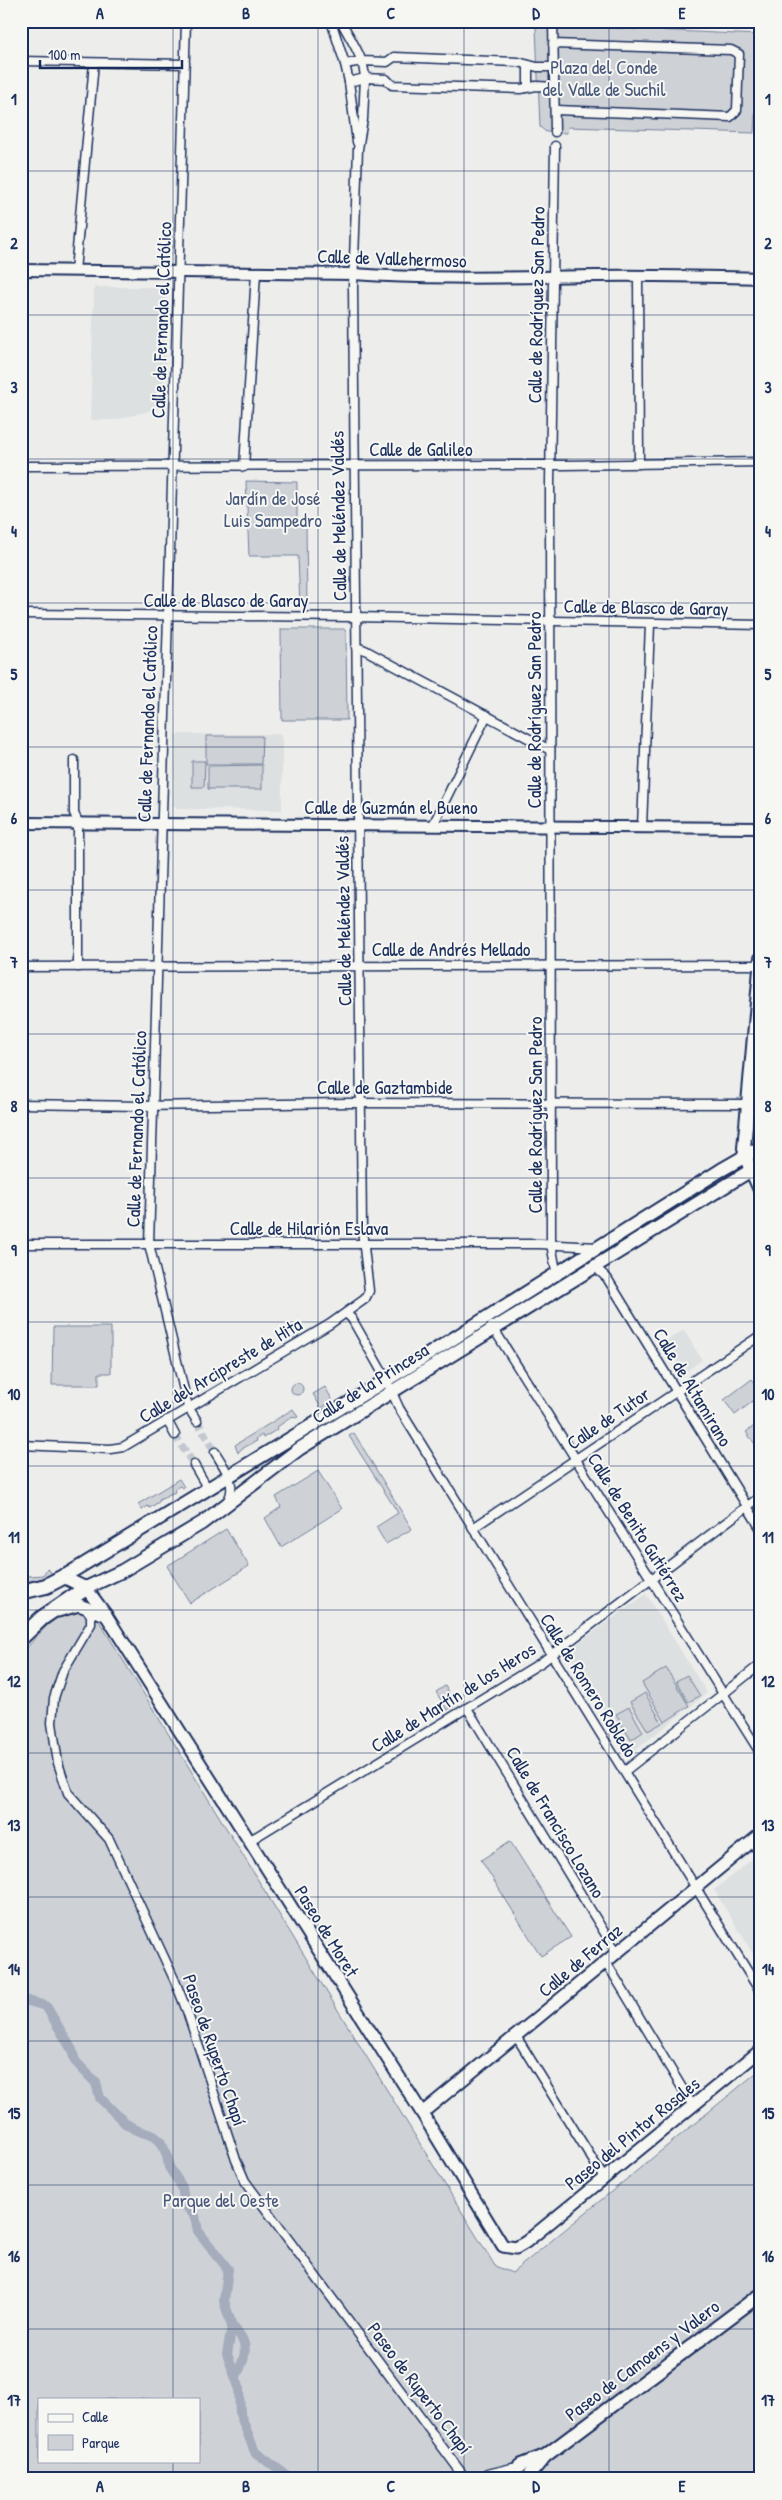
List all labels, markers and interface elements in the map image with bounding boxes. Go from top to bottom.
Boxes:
text: A [96,2,104,24]
text: B [242,2,250,24]
text: C [387,2,396,24]
text: D [532,2,540,24]
text: E [678,2,686,24]
scale bar [40,38,182,70]
text: 100 m [48,44,81,65]
park label: Plaza del Conde del Valle de Suchil [543,54,666,102]
text: 1 [11,88,17,110]
text: 1 [765,88,771,110]
street label: Calle de Rodríguez San Pedro [521,206,551,404]
street label: Calle de Fernando el Católico [145,221,177,419]
text: 2 [10,232,18,254]
text: 2 [764,232,772,254]
street label: Calle de Vallehermoso [317,242,468,274]
text: 3 [10,376,18,398]
text: 3 [764,376,772,398]
street label: Calle de Meléndez Valdés [324,431,352,601]
street label: Calle de Galileo [369,436,473,462]
park label: Jardín de José Luis Sampedro [224,485,322,533]
text: 4 [11,520,17,542]
text: 4 [765,520,771,542]
street label: Calle de Blasco de Garay [144,587,308,613]
street label: Calle de Blasco de Garay [563,593,729,621]
street label: Calle de Rodríguez San Pedro [521,611,547,808]
street label: Calle de Fernando el Católico [131,625,163,823]
text: 5 [11,663,18,685]
text: 5 [765,663,772,685]
street label: Calle de Guzmán el Bueno [304,794,478,820]
text: 6 [11,807,18,829]
text: 6 [765,807,772,829]
street label: Calle de Meléndez Valdés [329,836,357,1006]
street label: Calle de Andrés Mellado [372,936,531,962]
text: 7 [9,951,18,973]
text: 7 [763,951,772,973]
street label: Calle de Rodríguez San Pedro [522,1016,548,1213]
street label: Calle de Fernando el Católico [120,1030,152,1228]
street label: Calle de Gaztambide [317,1074,453,1100]
text: 8 [11,1095,18,1117]
text: 8 [765,1095,772,1117]
street label: Calle de Hilarión Eslava [230,1215,389,1241]
text: 9 [11,1239,17,1261]
text: 9 [765,1239,771,1261]
street label: Calle del Arcipreste de Hita [134,1311,307,1429]
street label: Calle de Altamirano [647,1323,739,1451]
street label: Calle de la Princesa [307,1336,434,1429]
street label: Calle de Tutor [561,1380,655,1455]
text: 10 [8,1383,20,1405]
text: 10 [762,1383,774,1405]
street label: Calle de Benito Gutiérrez [582,1447,694,1607]
text: 11 [8,1526,20,1548]
text: 11 [762,1526,774,1548]
street label: Calle de Romero Robledo [534,1608,644,1762]
street label: Calle de Martín de los Heros [366,1636,540,1758]
text: 12 [7,1670,21,1692]
text: 12 [761,1670,775,1692]
street label: Calle de Francisco Lozano [500,1741,612,1903]
text: 13 [8,1814,20,1836]
text: 13 [762,1814,774,1836]
street label: Paseo de Moret [289,1880,366,1982]
street label: Calle de Ferraz [532,1917,628,2003]
text: 14 [8,1958,20,1980]
text: 14 [762,1958,774,1980]
street label: Paseo de Ruperto Chapí [177,1971,253,2129]
street label: Paseo del Pintor Rosales [559,2070,705,2196]
text: 15 [8,2102,21,2124]
text: 15 [762,2102,775,2124]
park label: Parque del Oeste [163,2187,280,2213]
text: 16 [8,2245,21,2267]
text: 16 [762,2245,775,2267]
street label: Paseo de Camoens y Valero [559,2293,725,2427]
street label: Paseo de Ruperto Chapí [362,2317,478,2459]
text: 17 [7,2389,21,2411]
text: 17 [761,2389,775,2411]
legend [38,2398,200,2462]
text: Calle [82,2406,109,2427]
text: Parque [82,2432,120,2453]
text: A [96,2475,104,2497]
text: B [242,2475,250,2497]
text: C [387,2475,396,2497]
text: D [532,2475,540,2497]
text: E [678,2475,686,2497]

